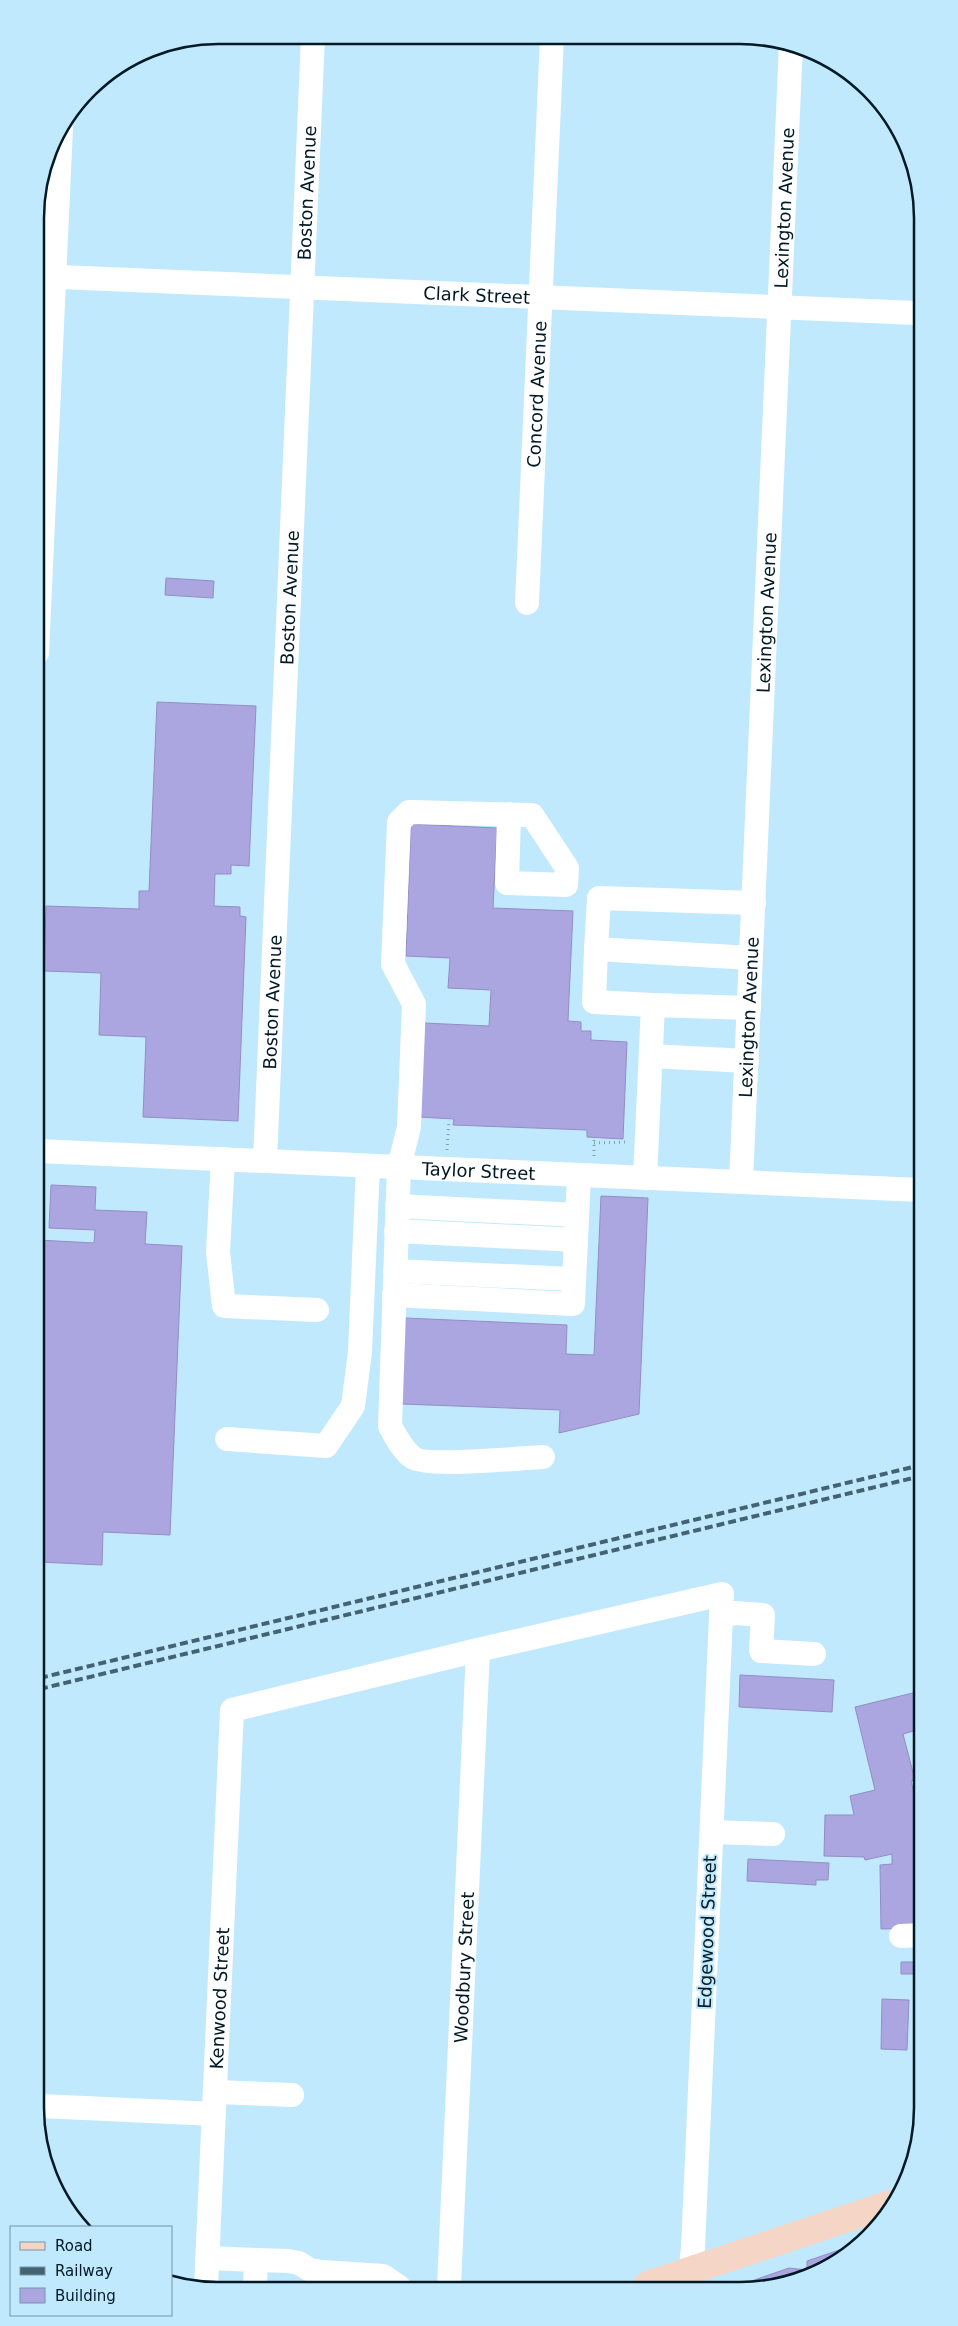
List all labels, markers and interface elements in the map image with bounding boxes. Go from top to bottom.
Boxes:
street label: Boston Avenue [293,125,320,261]
street label: Lexington Avenue [770,127,798,289]
street label: Clark Street [423,282,530,307]
street label: Concord Avenue [522,320,550,468]
street label: Boston Avenue [276,530,302,665]
street label: Lexington Avenue [752,532,780,694]
street label: Boston Avenue [258,934,285,1070]
street label: Lexington Avenue [734,936,762,1098]
street label: Taylor Street [420,1157,536,1183]
street label: Edgewood Street [694,1855,720,2009]
street label: Woodbury Street [450,1891,477,2044]
street label: Kenwood Street [205,1927,233,2070]
legend [10,2226,172,2316]
text: Road [55,2237,93,2255]
text: Railway [55,2262,113,2280]
text: Building [55,2287,116,2305]

